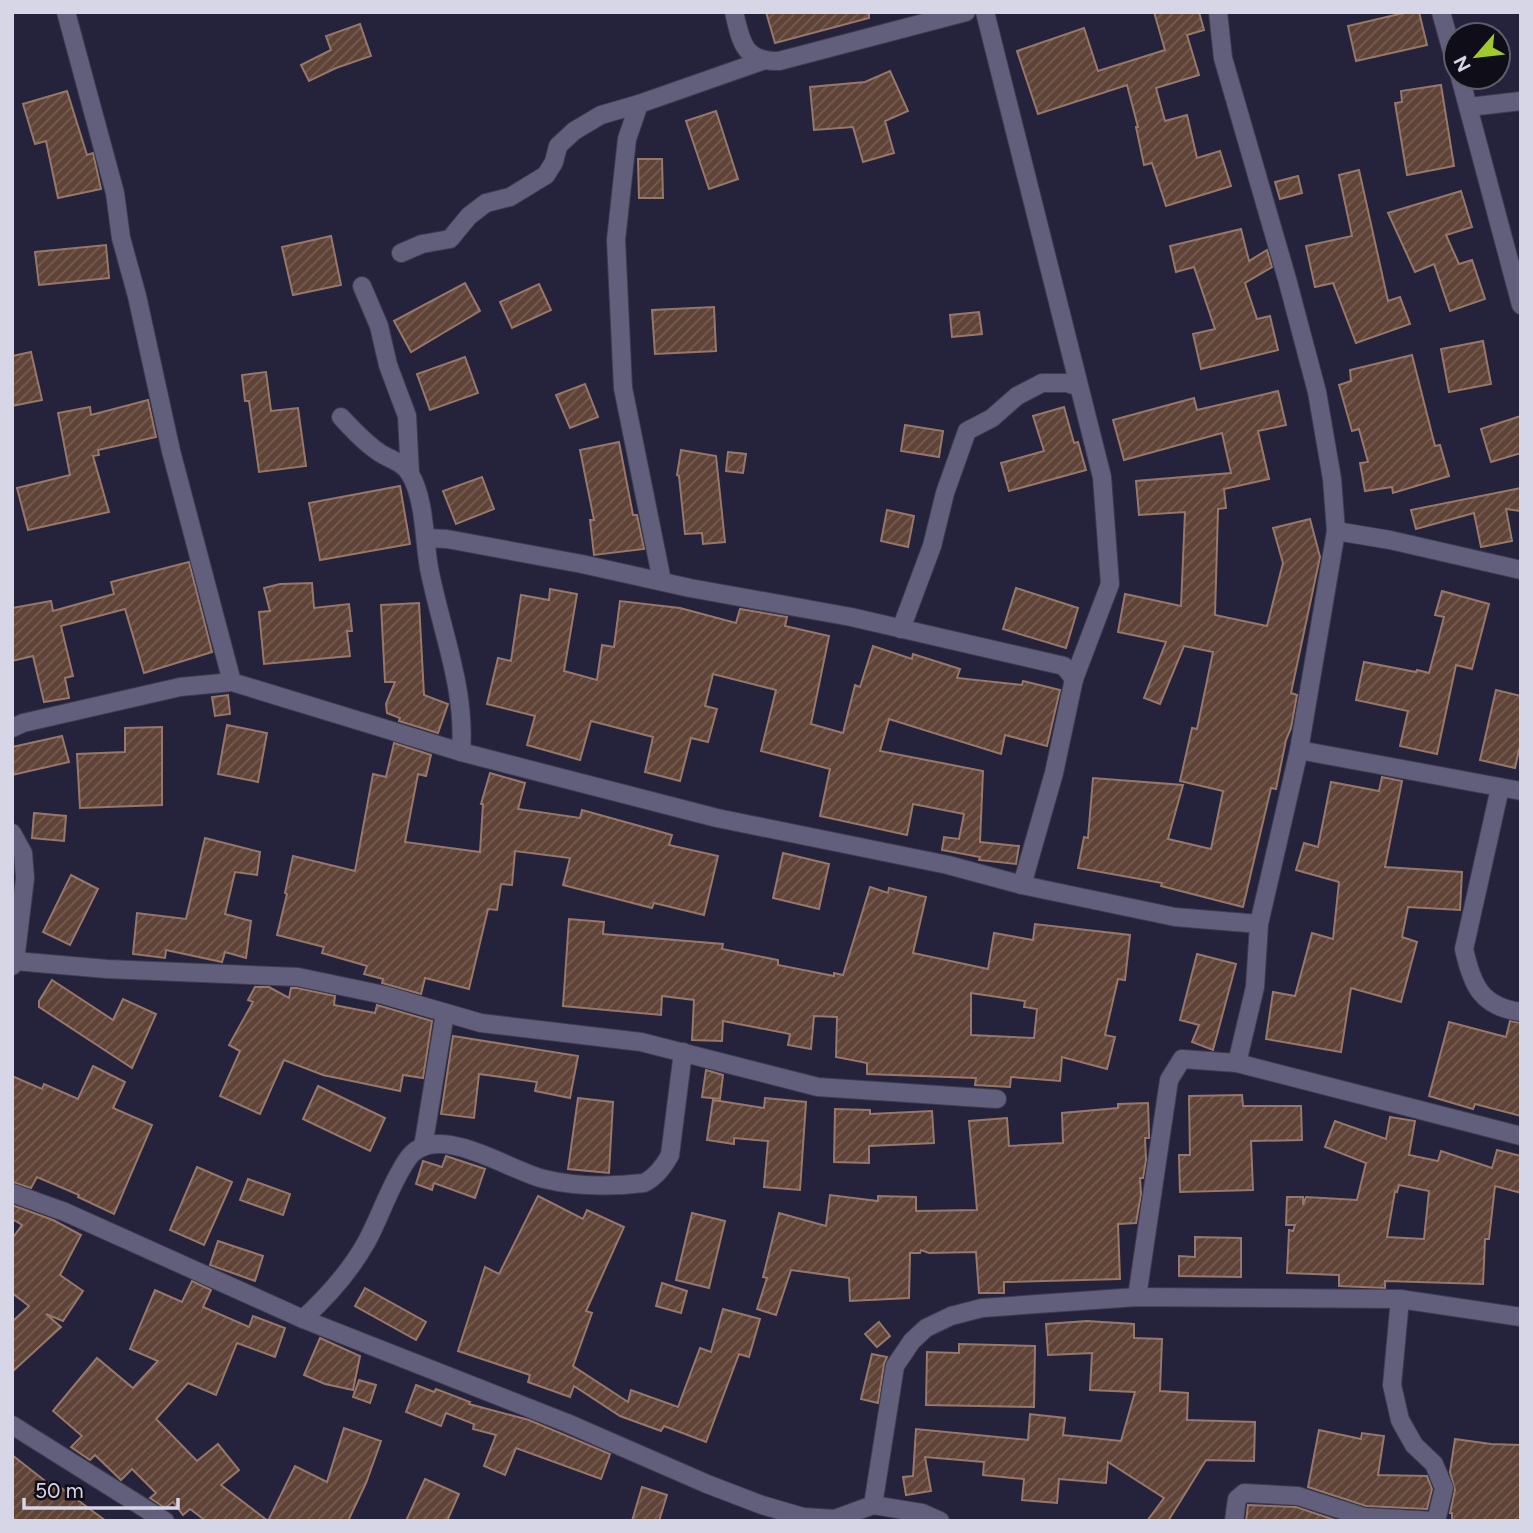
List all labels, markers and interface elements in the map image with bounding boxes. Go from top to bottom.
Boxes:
north arrow [1442,21,1512,91]
text: N [1449,52,1476,76]
scale bar [24,1466,178,1510]
text: 50 m [35,1478,84,1503]

